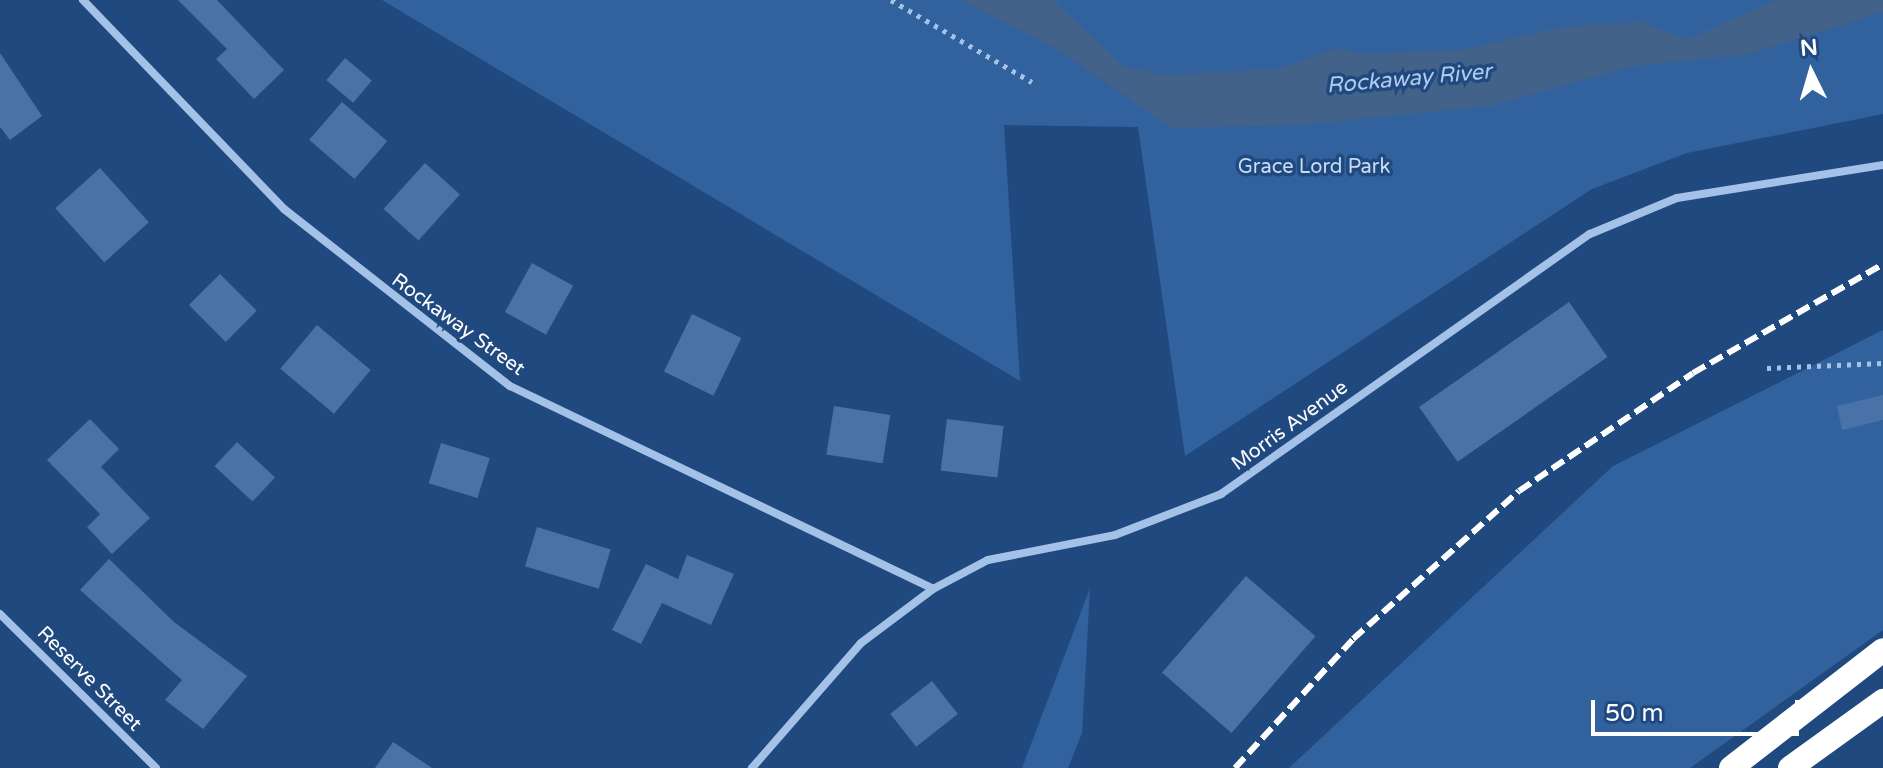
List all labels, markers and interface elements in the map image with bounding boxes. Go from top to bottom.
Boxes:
north arrow [1771,32,1851,112]
text: N [1799,34,1819,62]
water label: Rockaway River [1326,59,1492,99]
park label: Grace Lord Park [1238,155,1390,179]
street label: Rockaway Street [387,269,529,381]
street label: Morris Avenue [1227,376,1353,476]
street label: Reserve Street [32,622,146,736]
scale bar [1595,684,1803,734]
text: 50 m [1605,699,1663,728]

